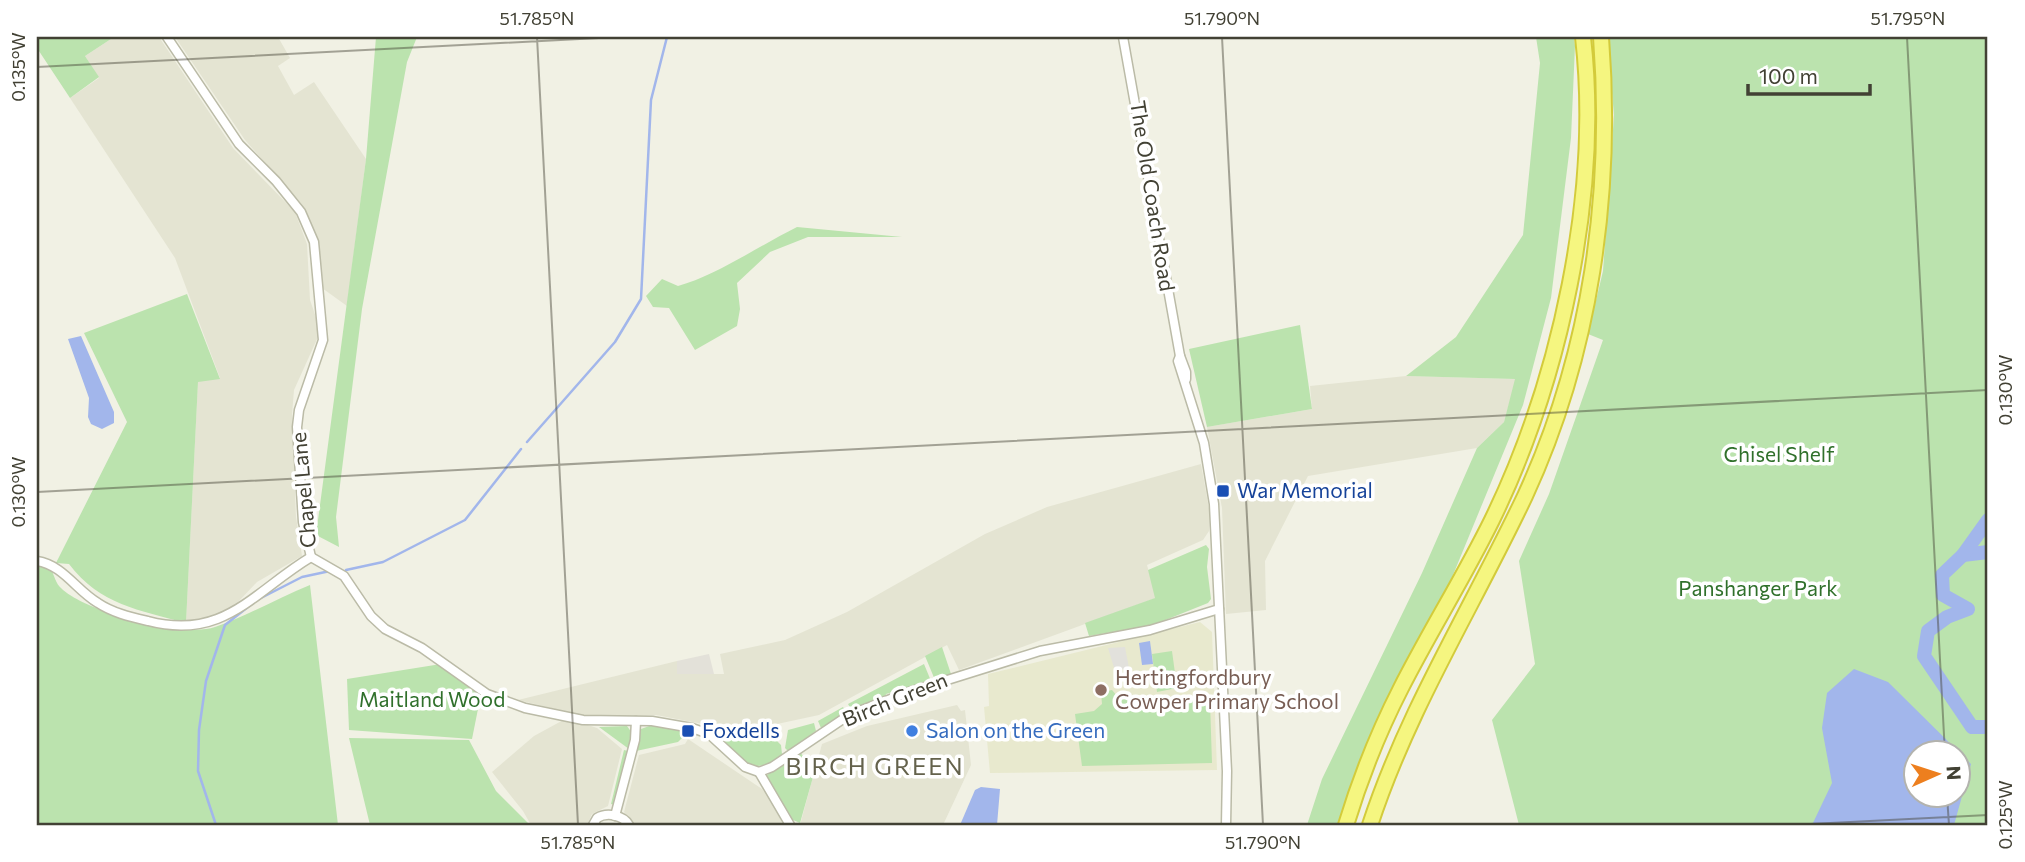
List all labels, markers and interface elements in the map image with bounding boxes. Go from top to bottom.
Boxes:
text: 51.785°N [500,7,574,29]
text: 51.790°N [1184,7,1260,29]
text: 51.795°N [1871,7,1945,29]
text: 0.135°W [7,32,29,102]
scale bar [1748,52,1871,96]
text: 100 m [1759,63,1818,88]
street label: The Old Coach Road [1126,99,1181,293]
text: 0.130°W [1994,355,2016,425]
street label: Chapel Lane [285,431,320,549]
park label: Chisel Shelf [1724,441,1835,466]
text: 0.130°W [7,457,29,527]
place label: War Memorial [1237,477,1373,502]
marker: War Memorial [1215,483,1231,499]
park label: Panshanger Park [1678,575,1838,600]
place label: Hertingfordbury Cowper Primary School [1115,664,1339,713]
street label: Birch Green [838,666,951,731]
marker: Hertingfordbury Cowper Primary School [1093,682,1109,698]
park label: Maitland Wood [359,686,505,711]
place label: Foxdells [702,717,780,742]
place label: Salon on the Green [926,717,1105,742]
marker: Foxdells [680,723,696,739]
marker: Salon on the Green [904,723,920,739]
north arrow [1902,740,1972,810]
district label: BIRCH GREEN [785,751,965,780]
text: N [1943,765,1966,781]
text: 0.125°W [1994,780,2016,850]
text: 51.785°N [541,831,615,853]
text: 51.790°N [1225,831,1301,853]

